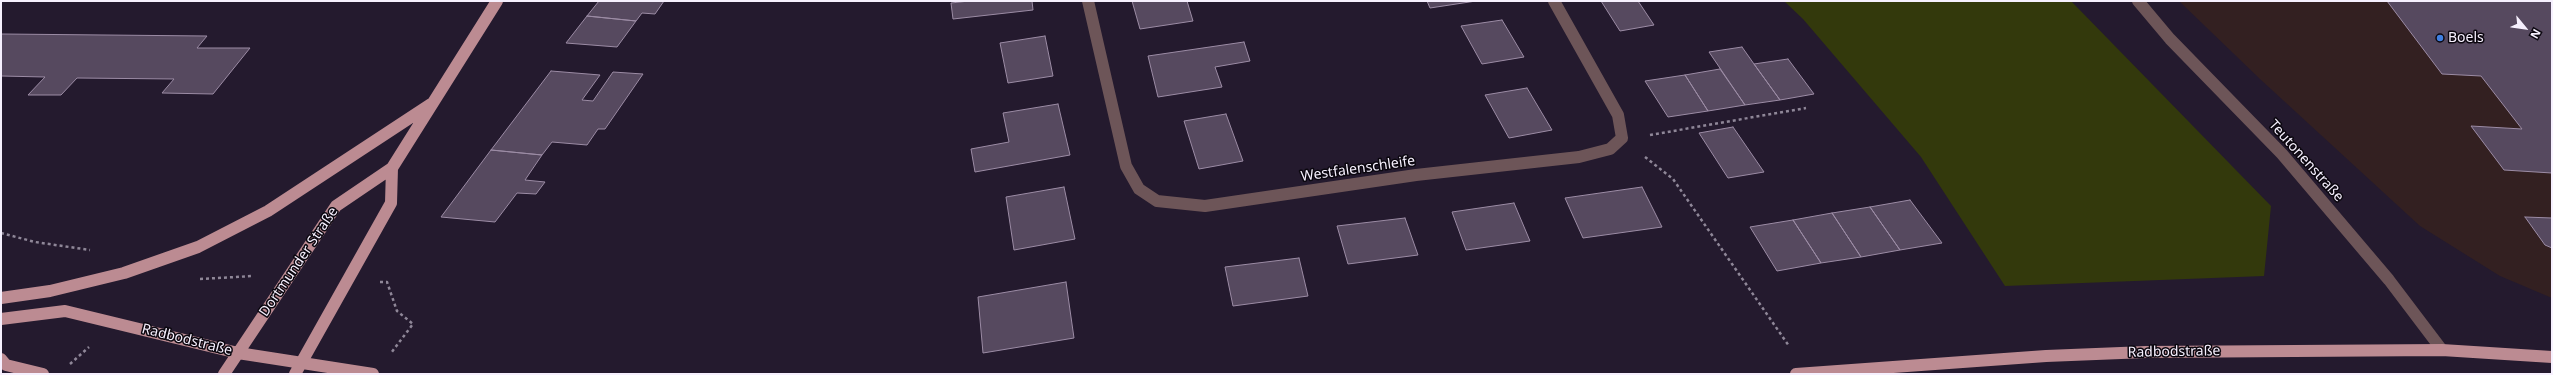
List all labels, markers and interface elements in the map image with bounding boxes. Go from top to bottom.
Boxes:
north arrow [2505,8,2545,48]
text: N [2527,27,2545,42]
place label: Boels [2448,30,2484,46]
marker: Boels [2435,33,2445,43]
street label: Teutonenstraße [2265,117,2347,205]
street label: Westfalenschleife [1300,153,1416,185]
street label: Dortmunder Straße [256,204,342,320]
street label: Radbodstraße [140,321,234,359]
street label: Radbodstraße [2128,343,2220,361]

